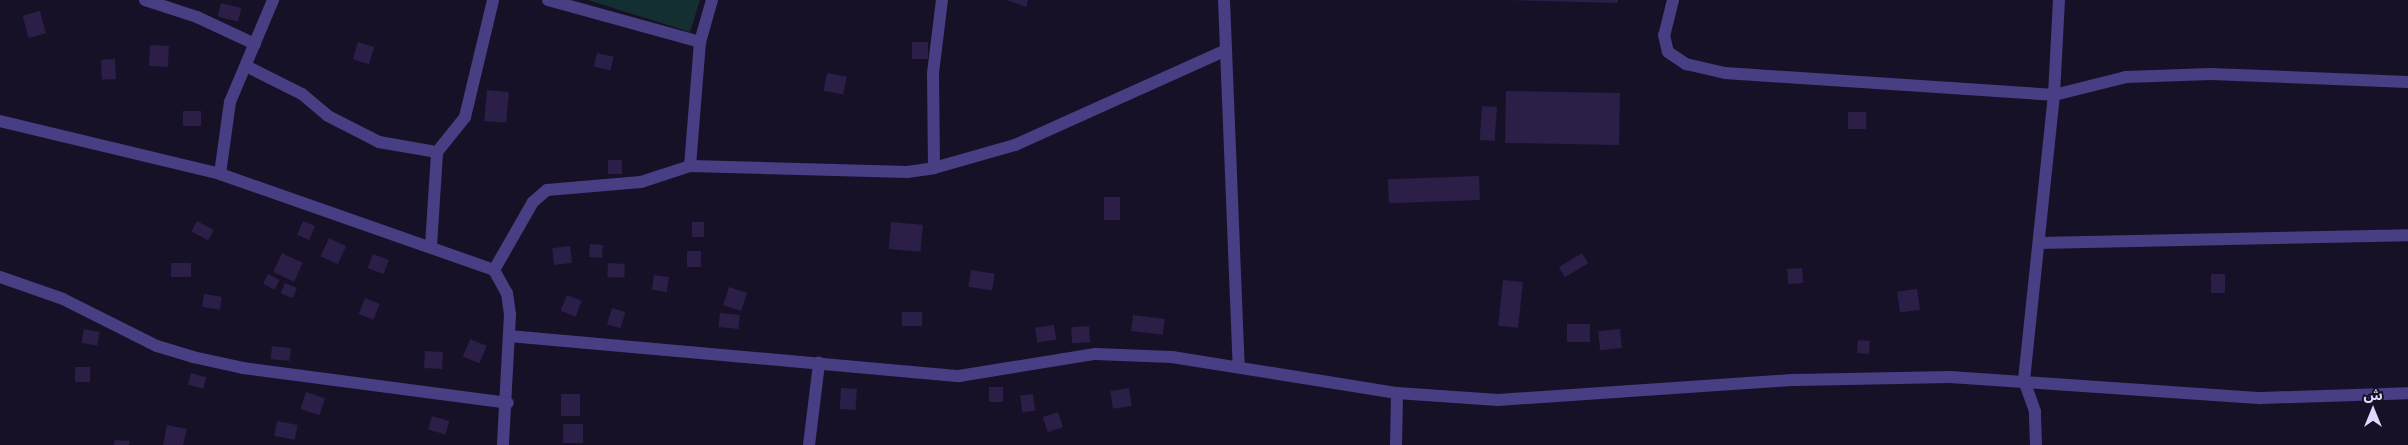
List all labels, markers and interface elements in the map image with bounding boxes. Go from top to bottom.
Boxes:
north arrow [2348,385,2398,435]
text: ش [2363,385,2383,404]

